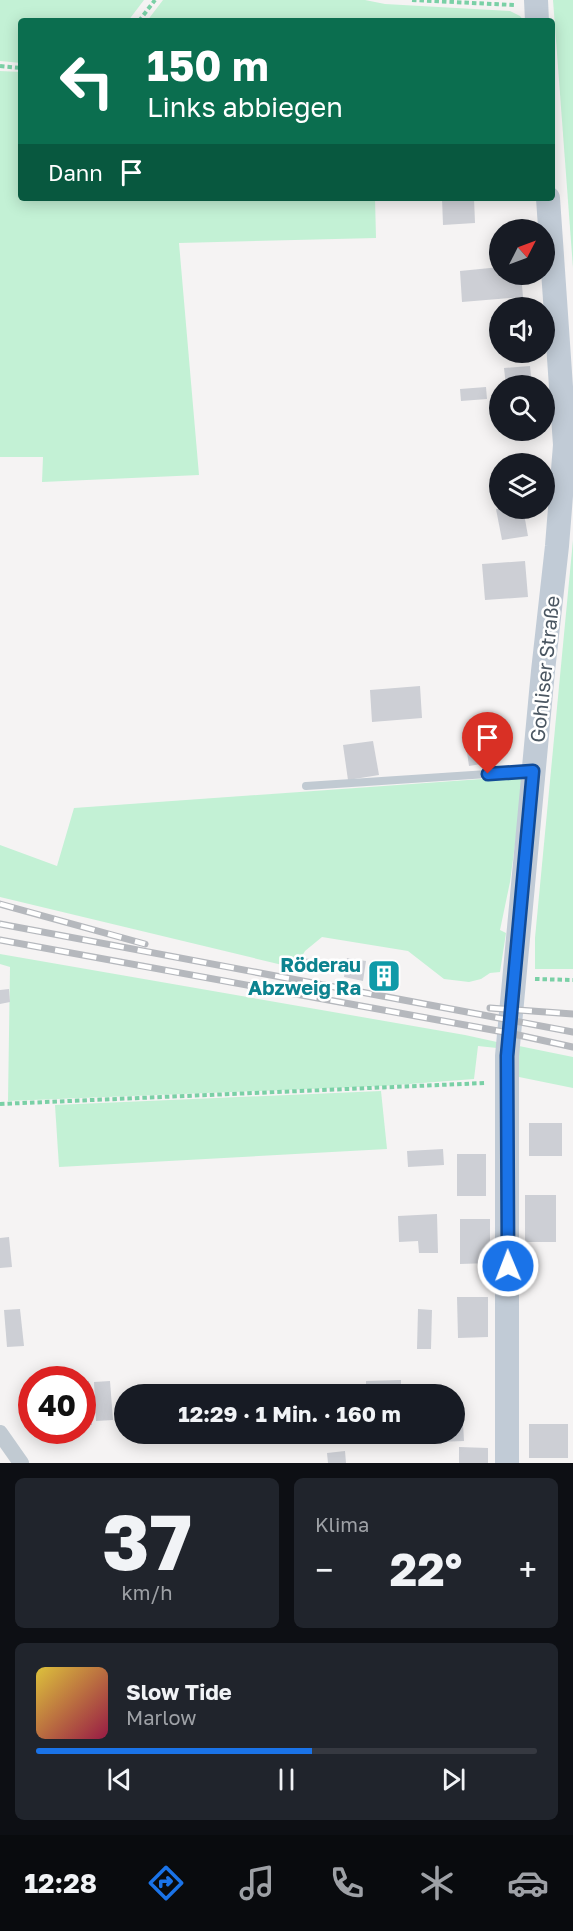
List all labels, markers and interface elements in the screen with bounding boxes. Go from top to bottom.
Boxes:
text: 150 m [147,40,269,90]
icon: left [48,42,126,120]
text: Links abbiegen [147,91,343,123]
icon: arrive [115,156,148,189]
text: Dann [48,159,103,186]
north arrow [489,219,555,285]
map controls [489,219,555,519]
button: sound [489,297,555,363]
button: search [489,375,555,441]
button: layers [489,453,555,519]
street label: Gohliser Straße [524,594,564,744]
pin [462,712,513,774]
icon: arrive [471,721,504,754]
place label: Röderau Abzweig Ra [248,952,361,999]
building icon: Röderau Abzweig Ra [366,958,402,994]
position arrow [476,1234,540,1298]
speed limit sign: 40 [18,1366,96,1444]
text: 12:29 · 1 Min. · 160 m [178,1400,401,1427]
text: 37 [102,1494,192,1587]
text: Klima [315,1512,369,1536]
text: 22° [390,1542,462,1596]
text: − [315,1550,333,1589]
text: + [519,1550,537,1589]
text: km/h [122,1580,172,1604]
text: Slow Tide [126,1678,232,1705]
text: Marlow [126,1705,197,1729]
icon: previous [103,1763,136,1796]
icon: pause [270,1763,303,1796]
icon: next [437,1763,470,1796]
icon: directions [145,1862,187,1904]
icon: music [236,1862,278,1904]
icon: phone [326,1862,368,1904]
icon: climate [416,1862,458,1904]
icon: car [507,1862,549,1904]
text: 12:28 [24,1867,97,1899]

